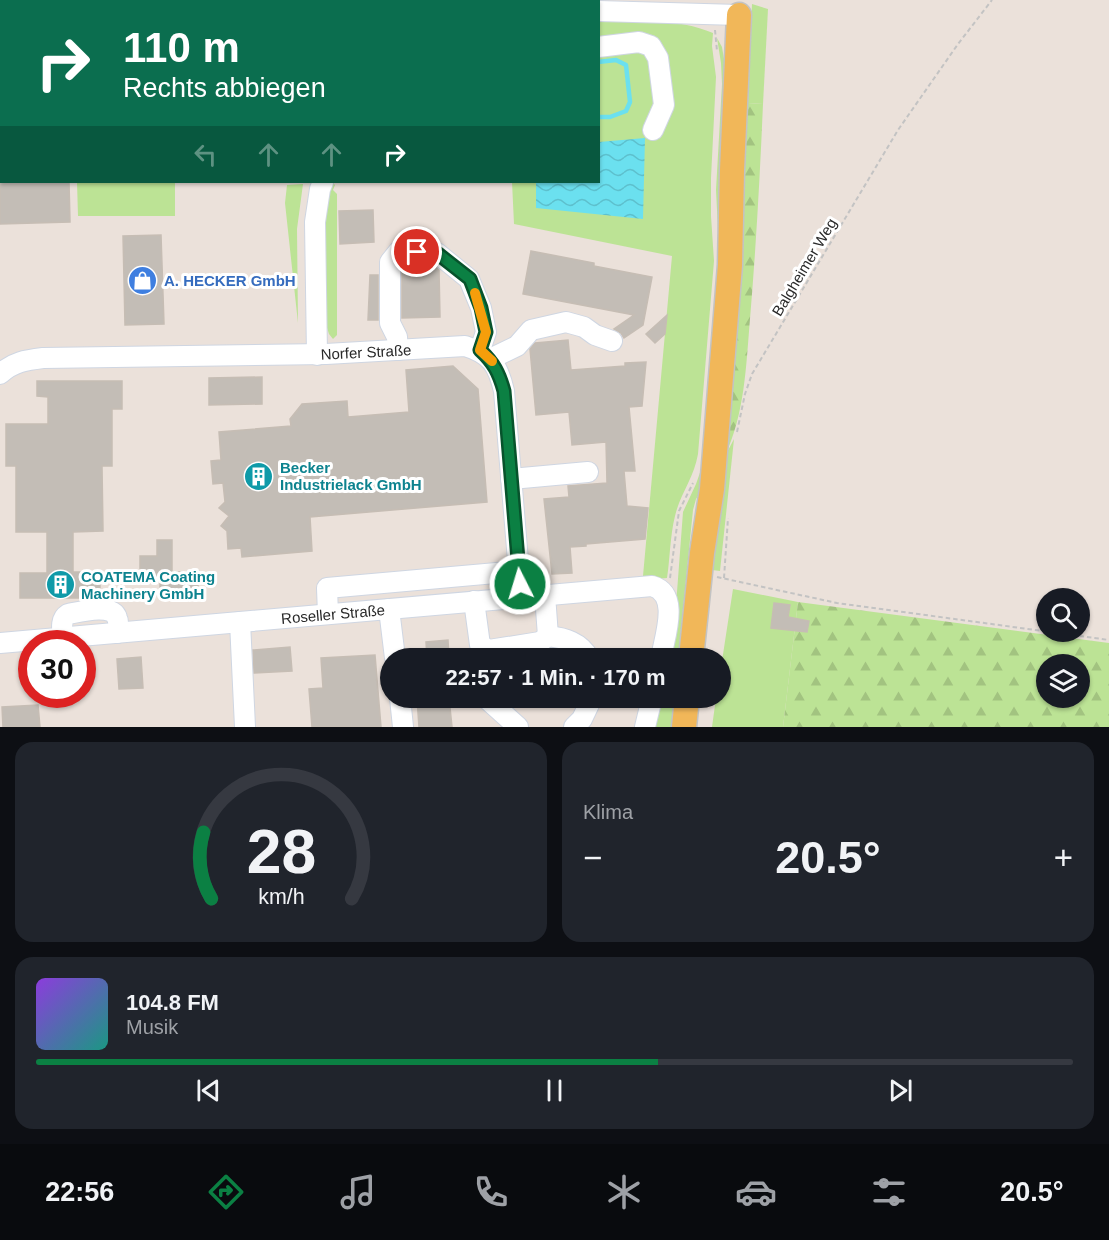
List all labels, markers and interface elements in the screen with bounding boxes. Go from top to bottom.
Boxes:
icon: right [24,24,102,102]
text: 110 m [123,24,240,71]
text: Rechts abbiegen [123,73,326,103]
icon: left [189,138,222,171]
icon: ahead [252,138,285,171]
icon: ahead [315,138,348,171]
icon: right [378,138,411,171]
street label: Balgheimer Weg [768,215,840,319]
pin [391,226,442,277]
icon: arrive [400,235,433,268]
shop icon: A. HECKER GmbH [127,264,159,296]
place label: A. HECKER GmbH [164,272,296,289]
street label: Norfer Straße [320,341,412,363]
place label: Becker Industrielack GmbH [280,459,422,493]
building icon: Becker Industrielack GmbH [243,460,275,492]
position arrow [488,552,552,616]
place label: COATEMA Coating Machinery GmbH [81,568,215,602]
building icon: COATEMA Coating Machinery GmbH [44,569,76,601]
map controls [1036,588,1090,708]
button: search [1036,588,1090,642]
street label: Roseller Straße [280,601,386,627]
speed limit sign: 30 [18,630,96,708]
button: layers [1036,654,1090,708]
text: 22:57 · 1 Min. · 170 m [445,665,666,690]
text: Klima [583,801,633,823]
text: 28 [246,817,316,886]
text: 20.5° [775,832,881,883]
text: − [583,839,602,876]
text: + [1054,839,1073,876]
text: km/h [258,885,304,909]
text: 104.8 FM [126,990,219,1015]
text: Musik [126,1016,178,1038]
icon: previous [192,1074,225,1107]
icon: pause [538,1074,571,1107]
icon: next [884,1074,917,1107]
icon: directions [205,1171,247,1213]
icon: music [337,1171,379,1213]
icon: phone [470,1171,512,1213]
icon: climate [603,1171,645,1213]
icon: car [735,1171,777,1213]
icon: filters [868,1171,910,1213]
text: 22:56 [45,1177,114,1207]
text: 20.5° [1000,1177,1064,1207]

